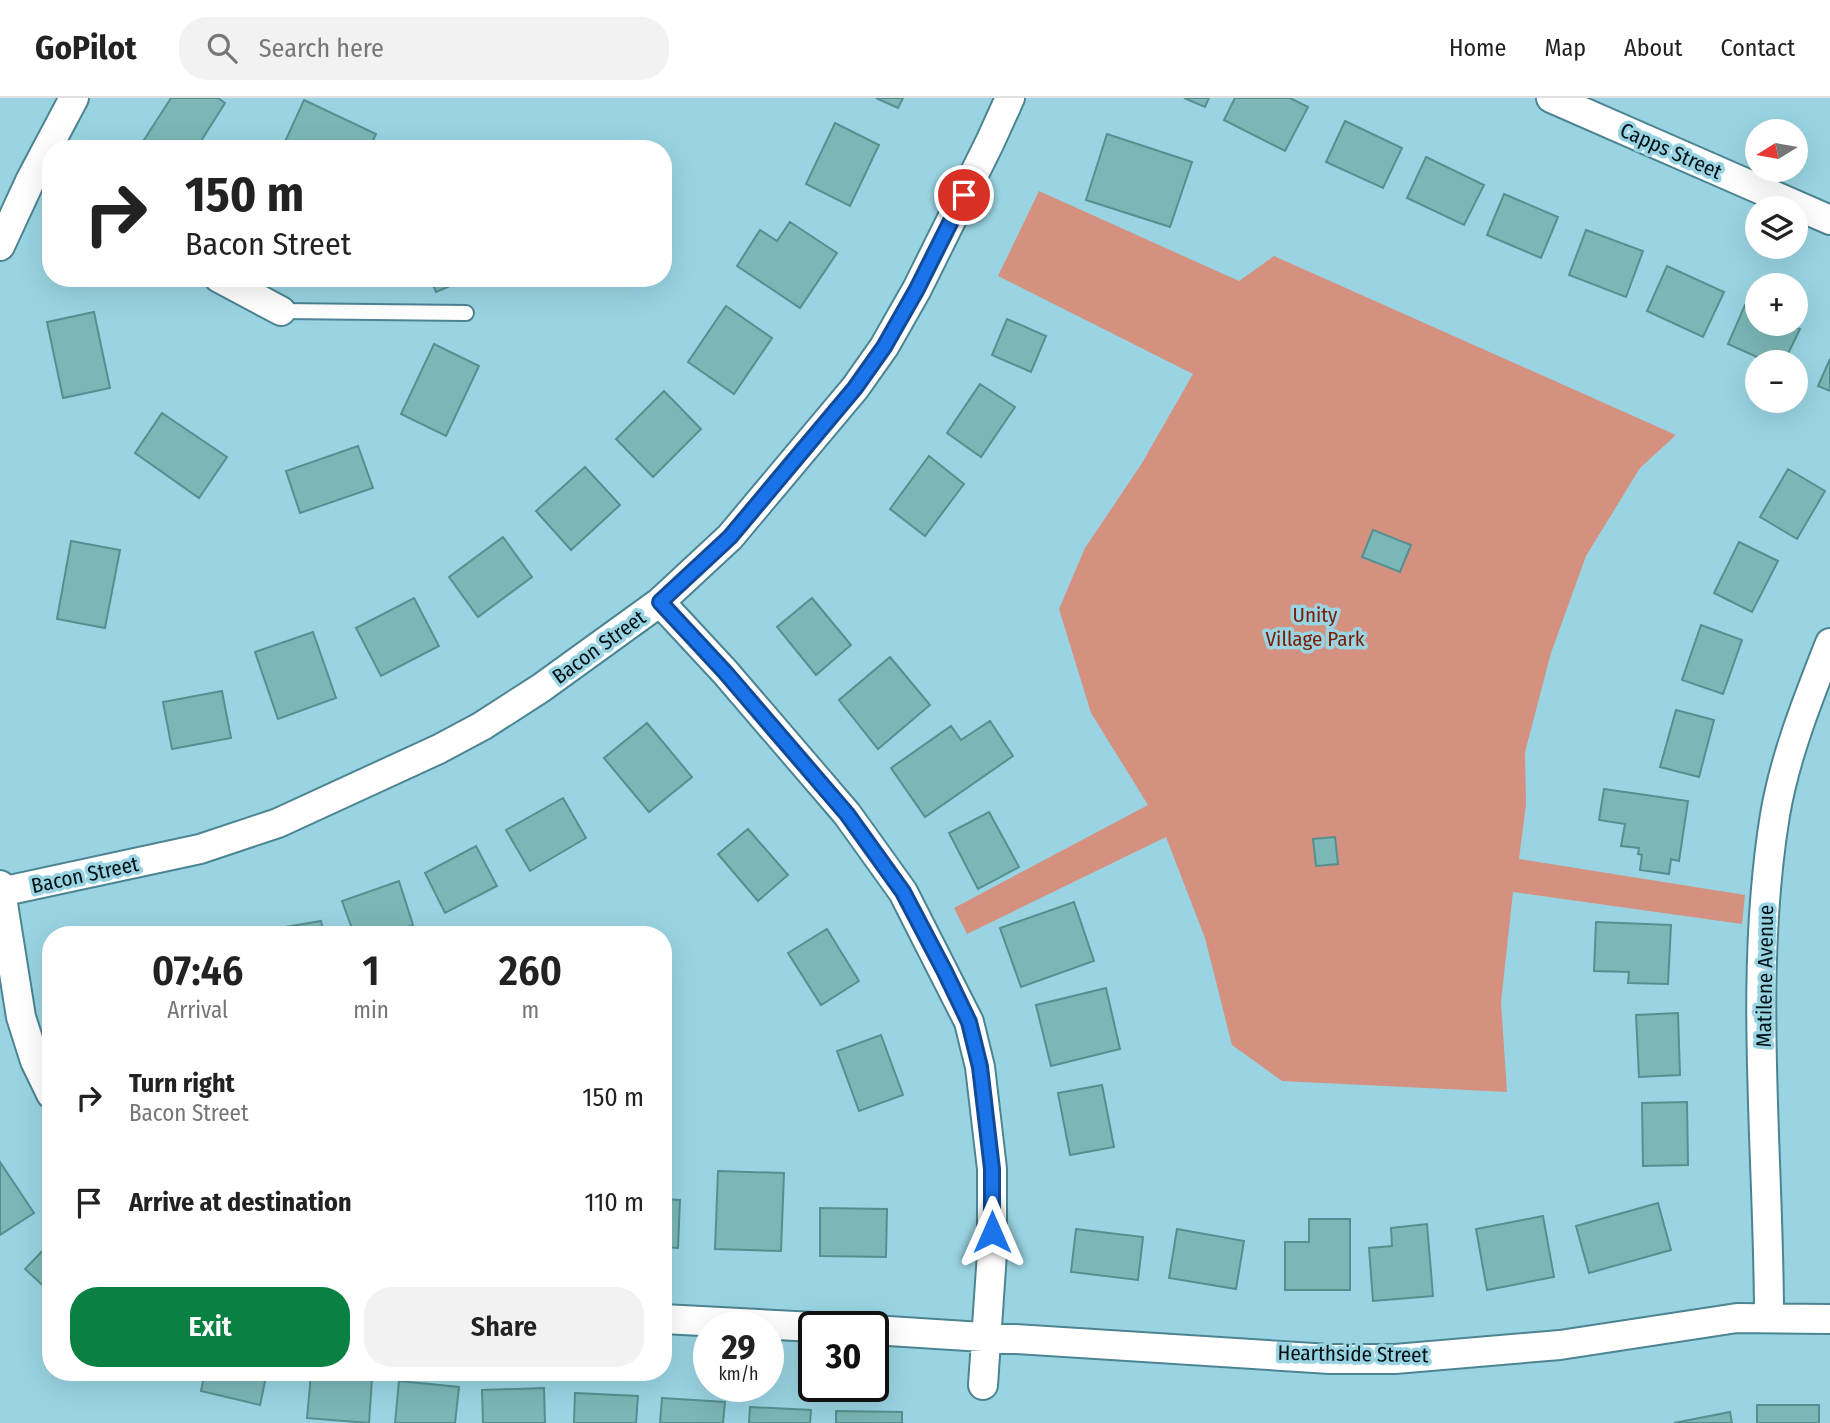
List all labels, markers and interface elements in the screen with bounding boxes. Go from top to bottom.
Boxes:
search box [179,17,669,80]
text: GoPilot [35,28,137,68]
icon: search [203,29,241,67]
text: Search here [259,33,384,64]
text: Home [1449,34,1506,62]
text: Map [1544,34,1586,62]
text: About [1624,34,1682,62]
text: Contact [1720,34,1795,62]
street label: Capps Street [1616,117,1726,185]
north arrow [1745,119,1808,182]
map controls [1745,119,1808,413]
text: 150 m [185,165,304,224]
pin [934,165,994,225]
icon: right [70,168,161,259]
icon: arrive [945,176,983,214]
button: layers [1745,196,1808,259]
text: Bacon Street [185,225,351,263]
button: + [1745,273,1808,336]
button: − [1745,350,1808,413]
park label: Unity Village Park [1265,602,1365,652]
street label: Bacon Street [547,604,651,690]
street label: Bacon Street [29,851,141,899]
street label: Matilene Avenue [1751,904,1779,1048]
text: 07:46 [152,946,244,996]
text: 1 [362,946,380,996]
text: 260 [499,946,562,996]
text: Arrival [167,996,228,1024]
text: min [353,996,389,1024]
text: m [522,996,539,1024]
text: Turn right [129,1068,235,1099]
icon: right [70,1079,108,1117]
text: 150 m [582,1082,644,1113]
text: Bacon Street [129,1099,248,1127]
icon: arrive [70,1184,108,1222]
text: Arrive at destination [129,1187,352,1218]
text: 110 m [584,1187,644,1218]
position arrow [955,1195,1029,1269]
button: Exit [70,1287,350,1367]
button: Share [364,1287,644,1367]
speed limit sign: 30 [798,1311,889,1402]
text: 29 [721,1326,756,1368]
street label: Hearthside Street [1277,1340,1429,1368]
text: km/h [718,1363,759,1385]

